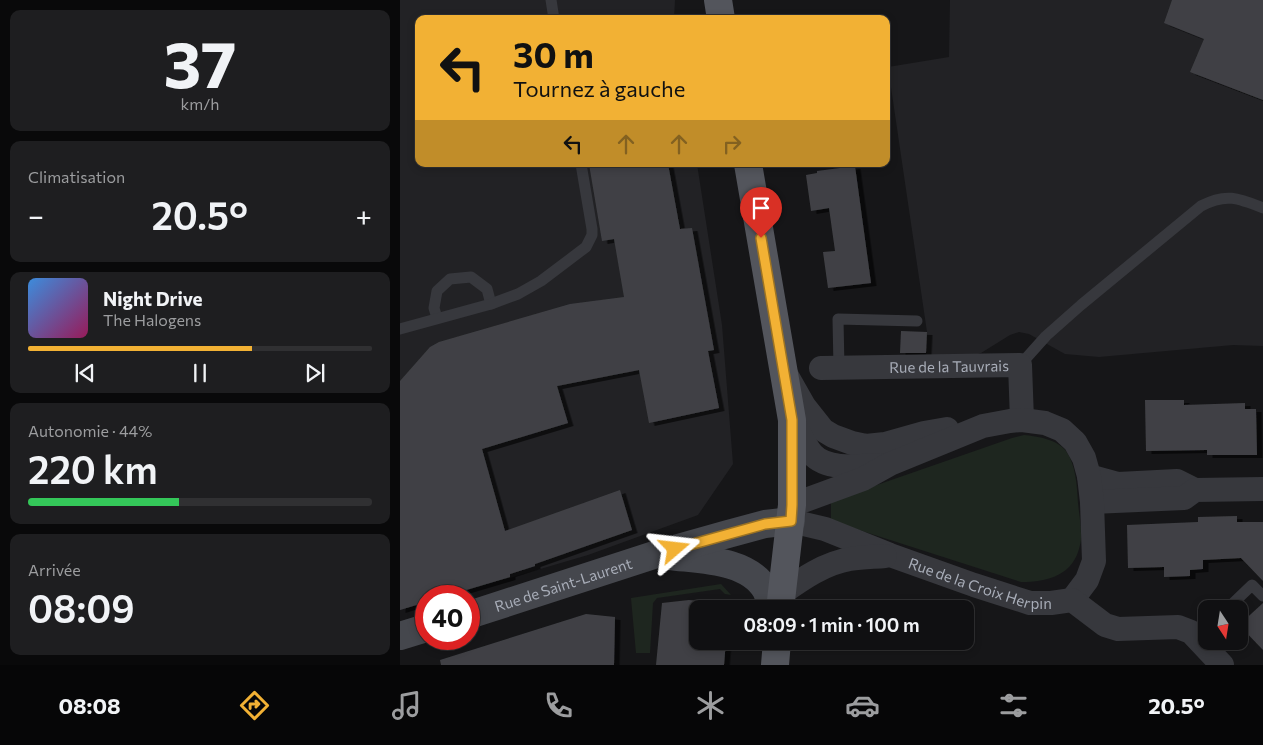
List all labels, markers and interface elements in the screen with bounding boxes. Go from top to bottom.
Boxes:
text: 37 [164,22,236,101]
text: 30 m [513,32,594,75]
icon: left [430,35,495,100]
text: Tournez à gauche [513,75,685,102]
text: km/h [181,94,219,113]
icon: left [559,130,587,158]
icon: ahead [612,130,640,158]
icon: ahead [665,130,693,158]
icon: right [718,130,746,158]
text: Climatisation [28,167,125,186]
pin [740,187,782,238]
text: 20.5° [152,191,248,238]
icon: arrive [747,194,775,222]
text: − [28,198,44,232]
text: + [356,198,372,232]
text: Night Drive [103,287,203,310]
text: The Halogens [103,310,201,329]
street label: Rue de la Tauvrais [889,356,1009,376]
icon: previous [71,359,99,387]
icon: pause [186,359,214,387]
icon: next [301,359,329,387]
text: Autonomie · 44% [28,421,152,440]
text: 220 km [28,445,158,492]
position arrow [648,522,700,574]
street label: Rue de la Croix Herpin [906,553,1052,612]
street label: Rue de Saint-Laurent [492,554,634,615]
text: Arrivée [28,560,81,579]
text: 08:09 [28,584,135,631]
speed limit sign: 40 [415,585,480,650]
north arrow [1198,600,1248,650]
map controls [1198,600,1248,650]
text: 08:09 · 1 min · 100 m [744,613,920,636]
icon: directions [237,688,272,723]
icon: music [389,688,424,723]
icon: phone [541,688,576,723]
icon: climate [693,688,728,723]
icon: car [845,688,880,723]
icon: filters [996,688,1031,723]
text: 08:08 [58,692,121,719]
text: 20.5° [1148,692,1205,719]

